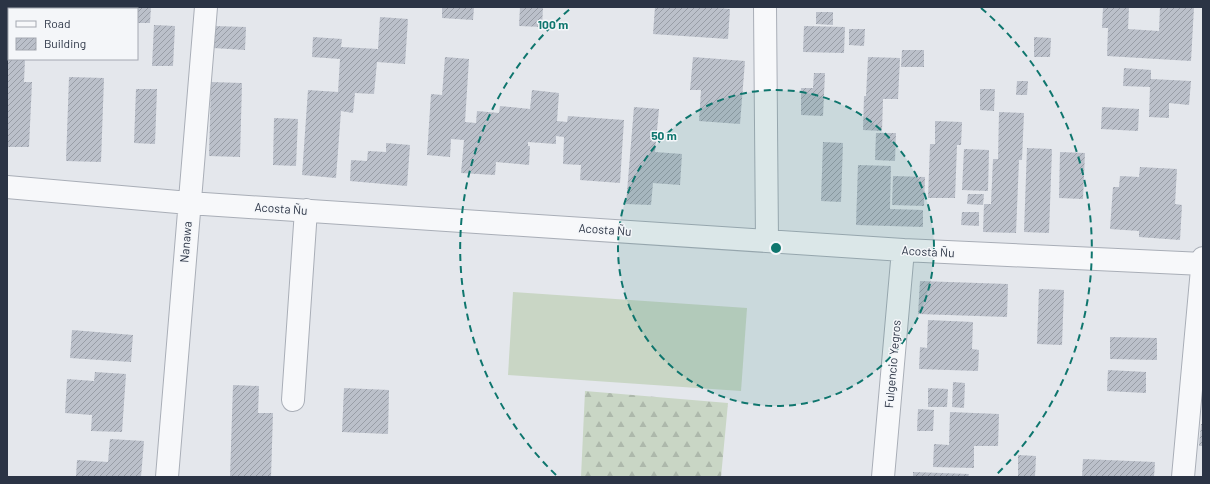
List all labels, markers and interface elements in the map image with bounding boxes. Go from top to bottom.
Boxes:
legend [8,8,138,60]
text: Road [44,16,71,30]
text: 100 m [538,17,568,31]
text: Building [44,36,86,50]
text: 50 m [651,128,677,142]
street label: Acosta Ñu [254,199,308,217]
street label: Acosta Ñu [578,220,632,238]
street label: Nanawa [176,221,194,263]
centre of rings [769,241,783,255]
street label: Acosta Ñu [901,243,955,259]
street label: Fulgencio Yegros [881,319,903,409]

